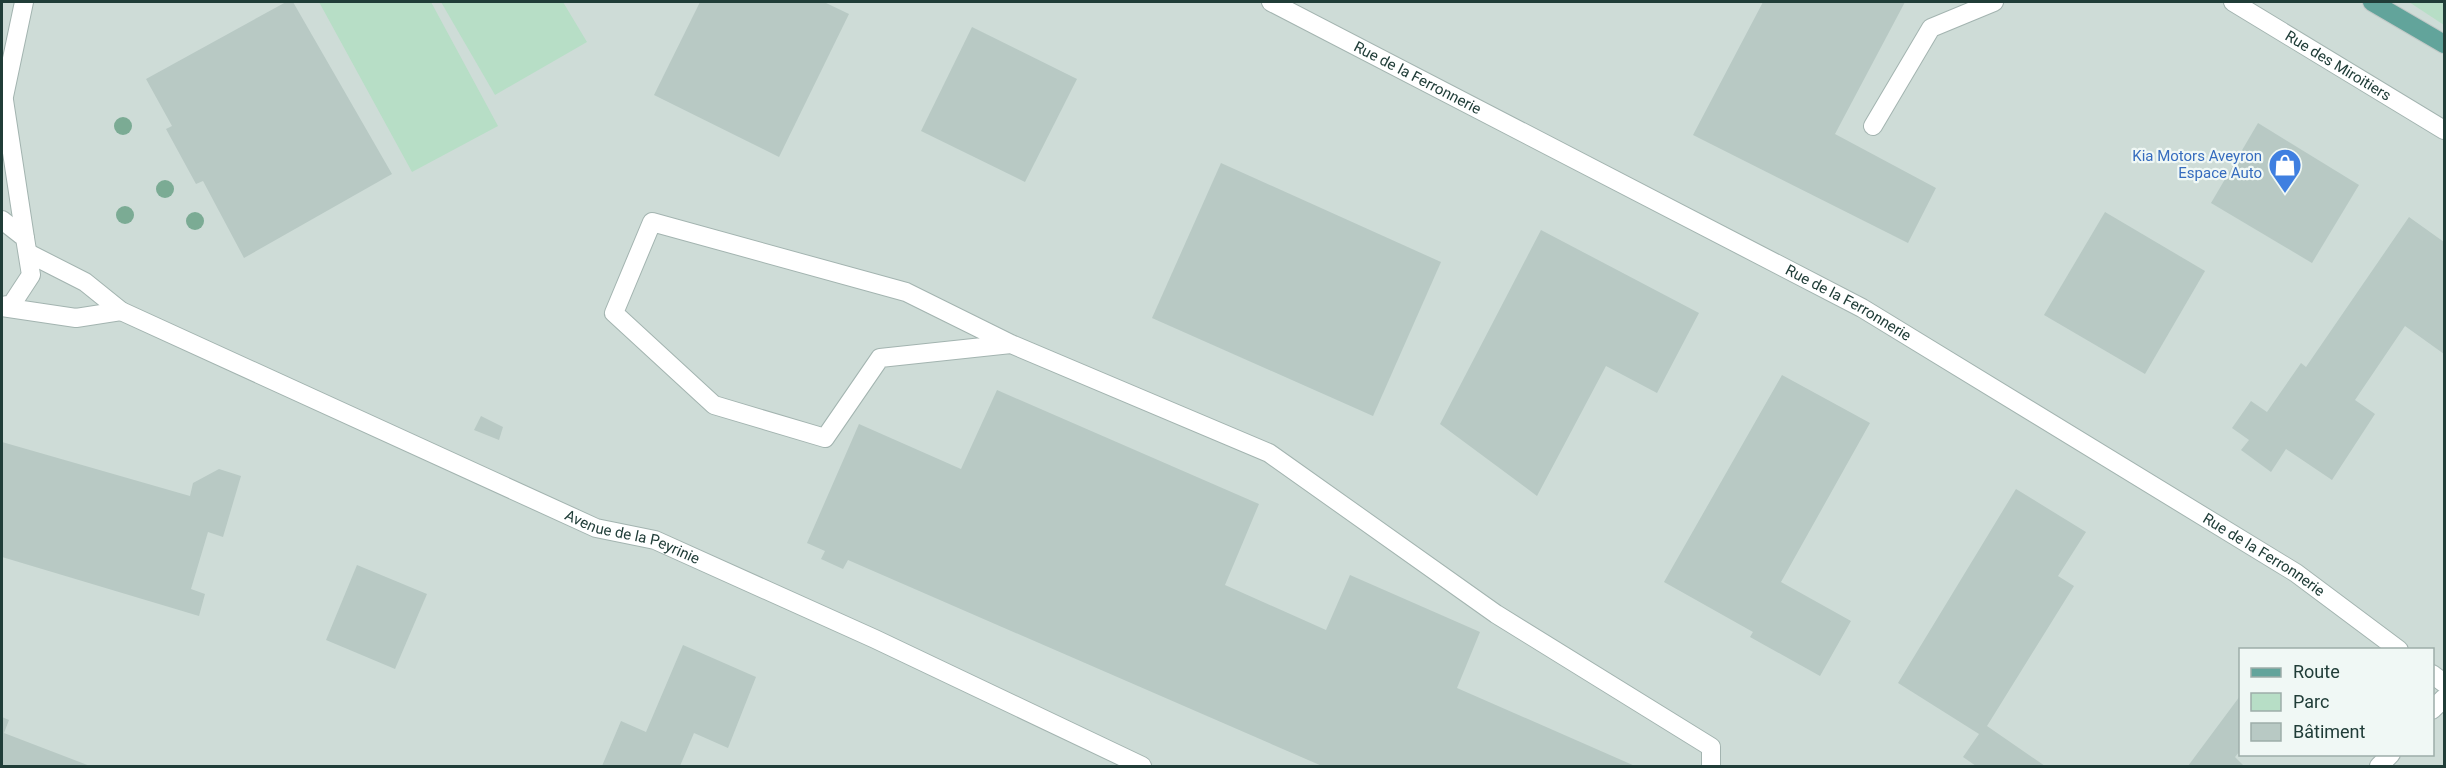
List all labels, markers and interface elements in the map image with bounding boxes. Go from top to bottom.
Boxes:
street label: Rue des Miroitiers [2282,27,2394,105]
street label: Rue de la Ferronnerie [1351,37,1484,118]
place label: Kia Motors Aveyron Espace Auto [2132,147,2262,182]
shop icon: Kia Motors Aveyron Espace Auto [2267,147,2303,194]
street label: Rue de la Ferronnerie [1782,261,1914,345]
street label: Avenue de la Peyrinie [562,506,703,568]
street label: Rue de la Ferronnerie [2200,509,2328,600]
legend [2239,648,2434,756]
text: Route [2293,661,2340,682]
text: Parc [2293,691,2329,712]
text: Bâtiment [2293,721,2366,742]

